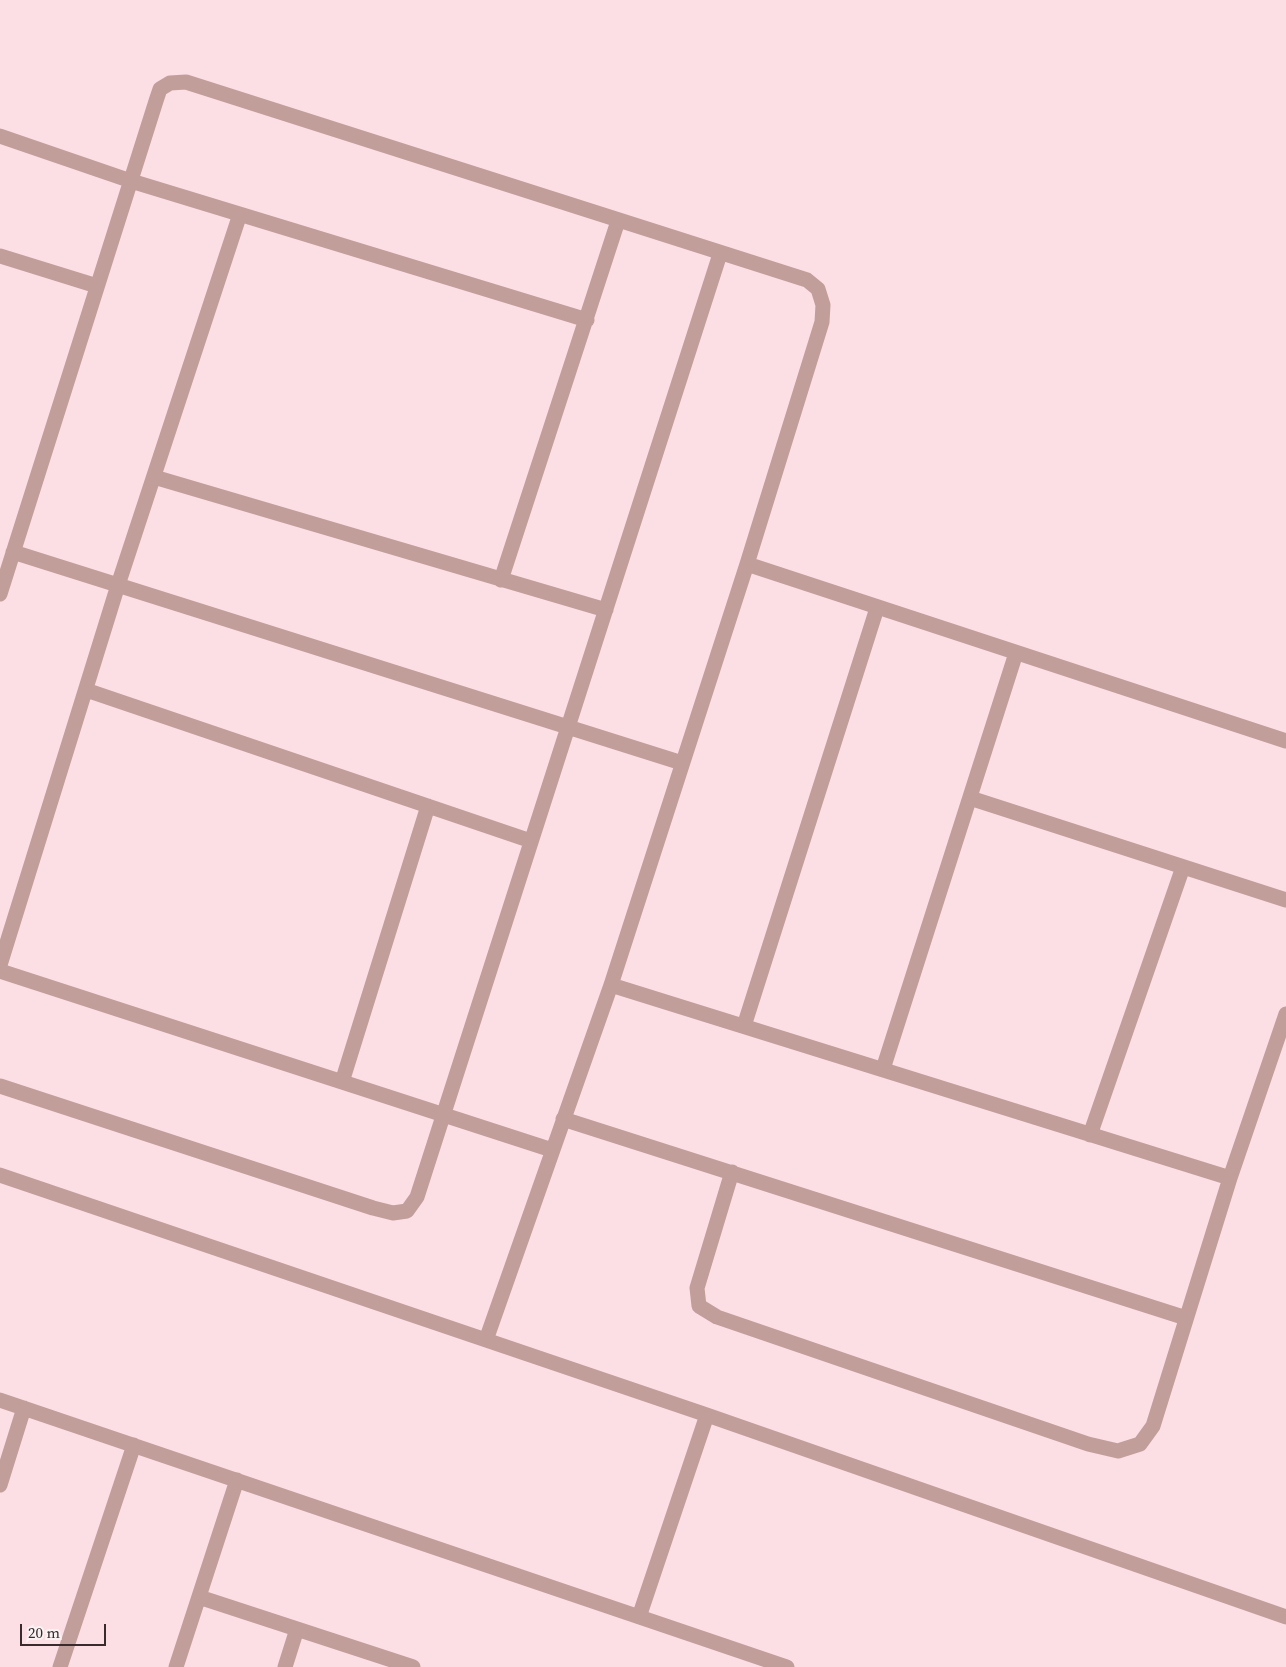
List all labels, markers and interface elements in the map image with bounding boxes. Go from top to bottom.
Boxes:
scale bar [22,1614,109,1646]
text: 20 m [28,1622,60,1643]

